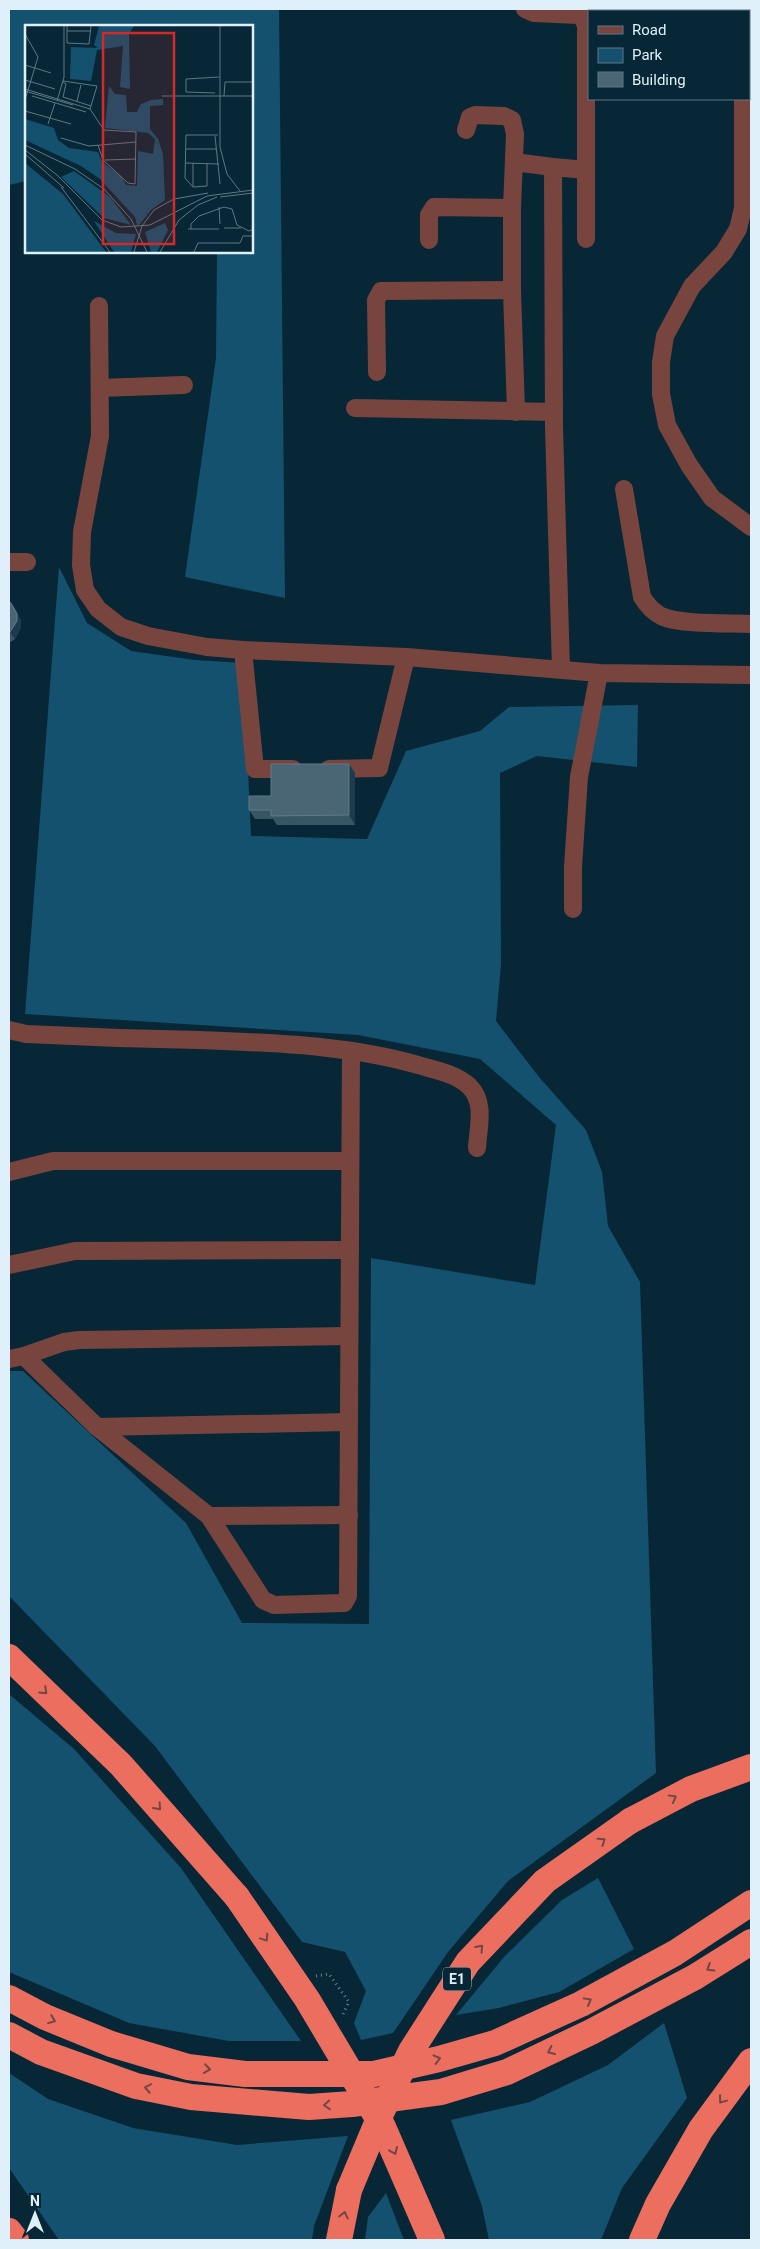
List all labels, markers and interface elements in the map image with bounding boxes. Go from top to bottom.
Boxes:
legend [588,10,750,100]
text: Road [632,21,666,39]
inset map [25,25,252,252]
text: Park [632,46,663,64]
text: Building [632,71,686,89]
one-way arrow [38,1685,47,1694]
one-way arrow [668,1794,677,1804]
one-way arrow [152,1801,160,1810]
one-way arrow [596,1838,606,1847]
one-way arrow [259,1932,268,1941]
one-way arrow [474,1945,483,1954]
one-way arrow [706,1961,715,1971]
road number: E1 [443,1968,471,1990]
one-way arrow [583,1997,592,2007]
one-way arrow [47,2014,56,2025]
one-way arrow [547,2045,556,2055]
one-way arrow [433,2055,441,2065]
one-way arrow [203,2063,211,2074]
one-way arrow [144,2083,152,2094]
one-way arrow [719,2094,728,2104]
one-way arrow [322,2100,330,2111]
one-way arrow [387,2146,398,2155]
north arrow [10,2189,60,2239]
text: N [30,2193,40,2209]
one-way arrow [338,2211,349,2219]

